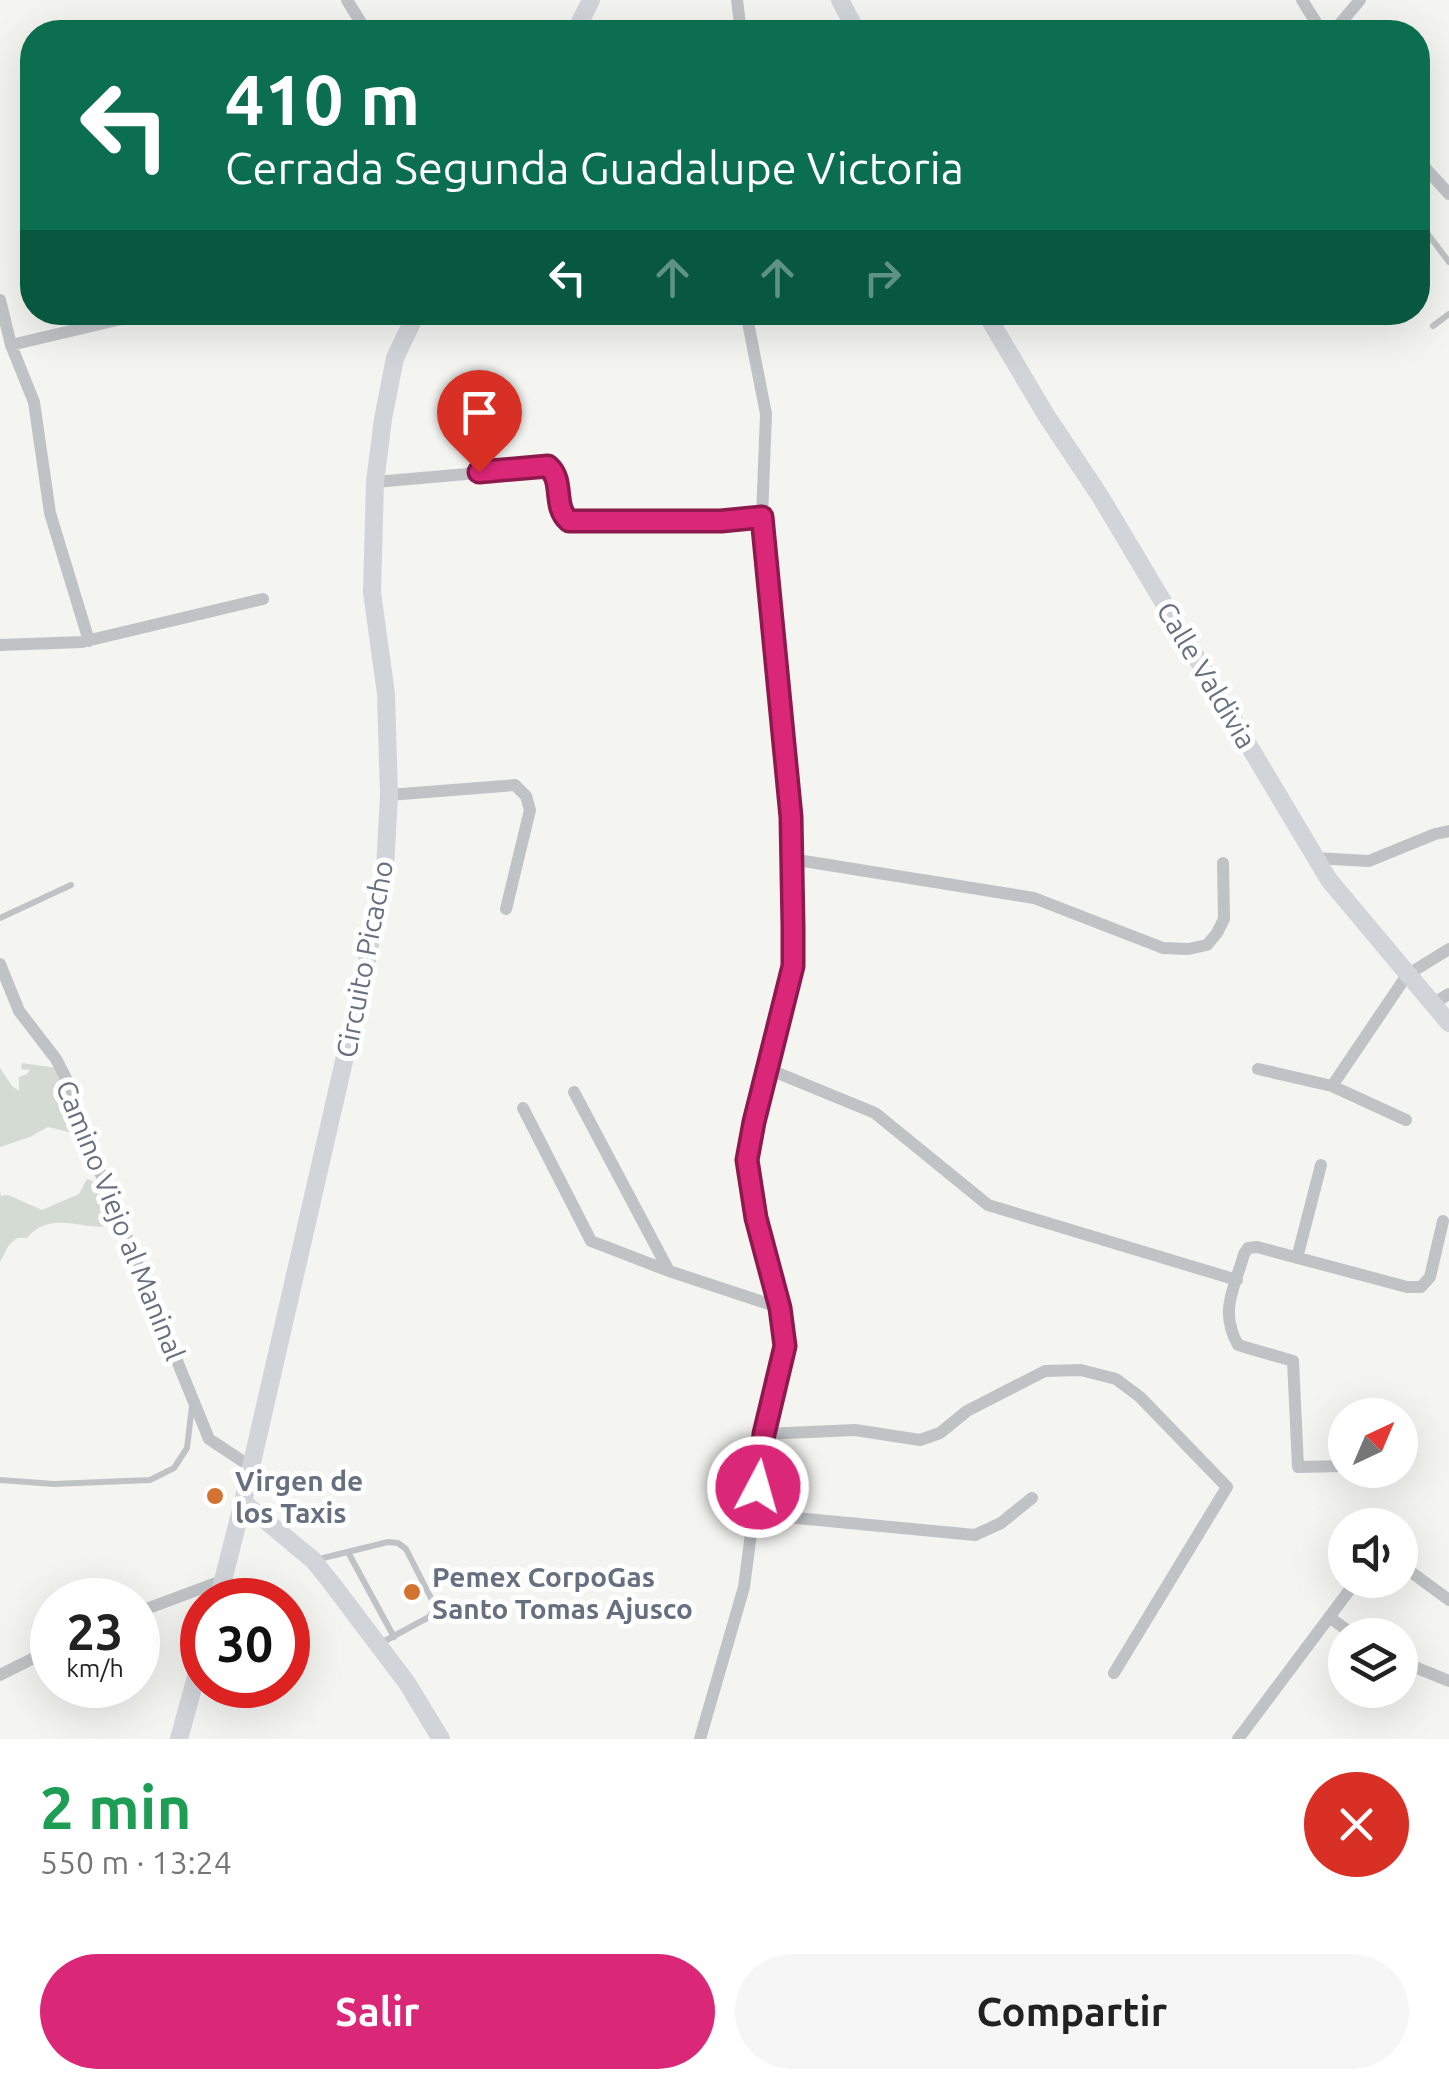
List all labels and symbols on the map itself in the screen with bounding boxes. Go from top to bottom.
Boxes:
pin [437,370,522,473]
street label: Calle Valdivia [1151,596,1263,754]
street label: Circuito Picacho [330,858,398,1060]
street label: Camino Viejo al Maninal [51,1075,191,1365]
north arrow [1328,1398,1418,1488]
position arrow [706,1435,810,1539]
place label: Virgen de los Taxis [235,1465,363,1528]
marker: Virgen de los Taxis [204,1485,226,1507]
place label: Pemex CorpoGas Santo Tomas Ajusco [432,1561,693,1624]
speed limit sign: 30 [180,1578,310,1708]
marker: Pemex CorpoGas Santo Tomas Ajusco [401,1581,423,1603]

